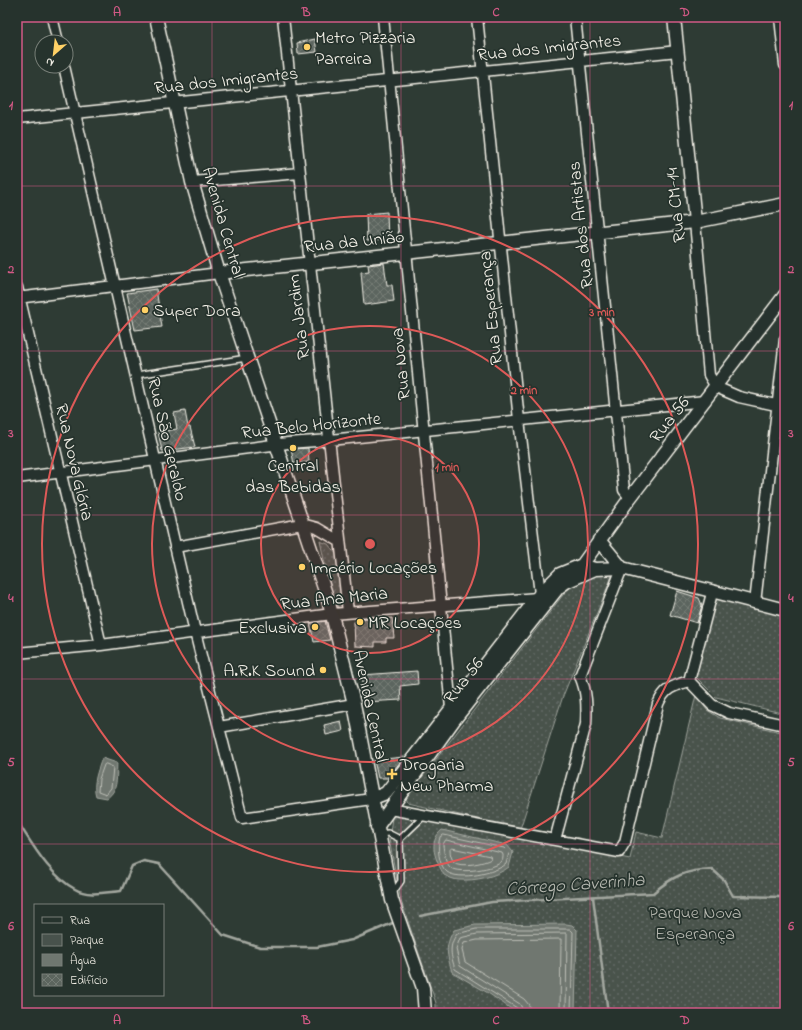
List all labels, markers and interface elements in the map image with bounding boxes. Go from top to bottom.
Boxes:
text: A [113,3,121,22]
text: B [301,3,311,22]
text: C [492,3,500,22]
text: D [679,3,690,22]
place label: Metro Pizzaria Parreira [315,26,415,73]
street label: Rua dos Imigrantes [476,29,623,70]
north arrow [34,34,74,74]
marker: Metro Pizzaria Parreira [302,42,312,52]
text: N [43,53,57,71]
street label: Rua dos Imigrantes [153,62,300,103]
text: 1 [9,96,14,115]
text: 1 [789,96,794,115]
street label: Rua dos Artistas [562,160,602,290]
street label: Avenida Central [194,164,250,281]
street label: Rua CM-14 [660,166,694,244]
street label: Rua da União [303,225,406,261]
street label: Rua Esperança [473,250,511,366]
text: 2 [7,260,15,279]
text: 2 [787,260,795,279]
street label: Rua Jardim [282,273,318,361]
place label: Super Dora [153,299,241,325]
text: 3 min [588,304,615,322]
marker: Super Dora [140,305,150,315]
street label: Rua Nova [385,326,419,401]
street label: Rua São Geraldo [139,375,193,504]
text: 2 min [510,382,537,400]
street label: Rua 56 [644,391,697,449]
street label: Rua Nova Glória [47,401,99,524]
street label: Rua Belo Horizonte [240,407,383,447]
text: 3 [7,424,14,443]
text: 3 [787,424,794,443]
marker: Central das Bebidas [288,443,298,453]
place label: Central das Bebidas [245,454,341,501]
text: 1 min [435,459,459,477]
centre of rings [363,537,377,551]
place label: Império Locações [310,556,437,582]
marker: Império Locações [297,562,307,572]
street label: Rua Ana Maria [279,581,389,619]
text: 4 [7,589,14,608]
text: 4 [787,589,794,608]
place label: MR Locações [368,611,462,637]
place label: Exclusiva [238,616,307,642]
marker: MR Locações [355,617,365,627]
marker: Exclusiva [310,622,320,632]
street label: Avenida Central [344,648,394,765]
street label: Rua 56 [438,652,491,710]
place label: A.R.K Sound [223,659,315,685]
marker: A.R.K Sound [318,665,328,675]
text: 5 [7,753,15,772]
place label: Drogaria New Pharma [399,753,493,800]
text: 5 [787,753,795,772]
marker: Drogaria New Pharma [387,769,397,779]
water label: Córrego Caverinha [505,867,646,905]
park label: Parque Nova Esperança [648,901,742,948]
legend [34,904,164,996]
text: Rua [70,912,90,930]
text: 6 [7,917,14,936]
text: 6 [787,917,794,936]
text: Parque [70,932,104,950]
text: Água [70,951,96,971]
text: Edifício [70,972,108,990]
text: A [113,1011,121,1030]
text: B [301,1011,311,1030]
text: C [492,1011,500,1030]
text: D [679,1011,690,1030]

